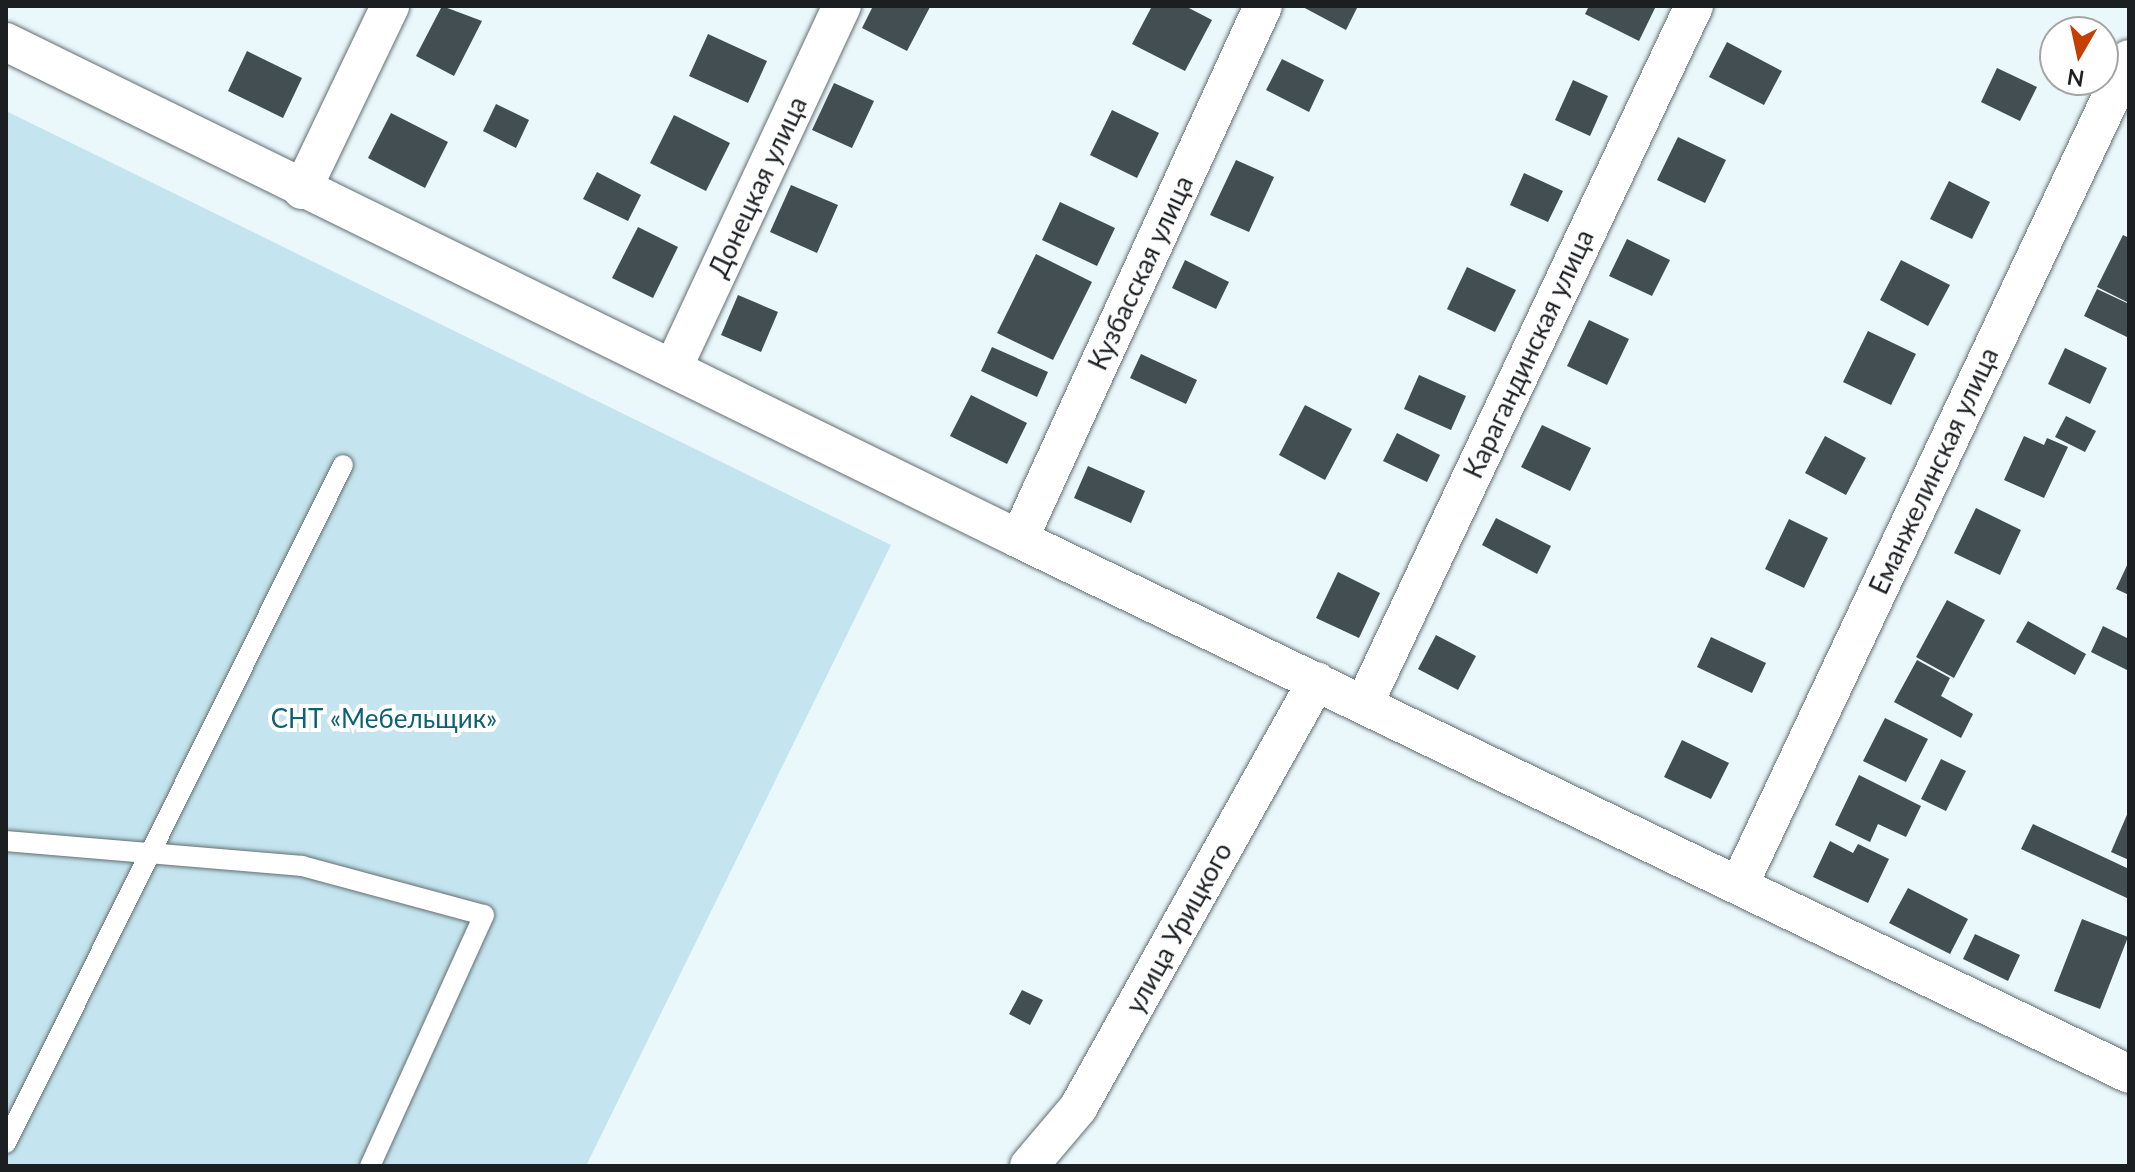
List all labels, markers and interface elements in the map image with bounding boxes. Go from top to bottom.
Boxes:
north arrow [2039,16,2119,96]
text: N [2065,64,2086,93]
street label: Донецкая улица [703,92,813,282]
street label: Кузбасская улица [1082,171,1200,375]
street label: Карагандинская улица [1458,225,1600,483]
street label: Еманжелинская улица [1863,343,2005,599]
park label: СНТ «Мебельщик» [271,703,497,735]
street label: улица Урицкого [1119,837,1239,1019]

